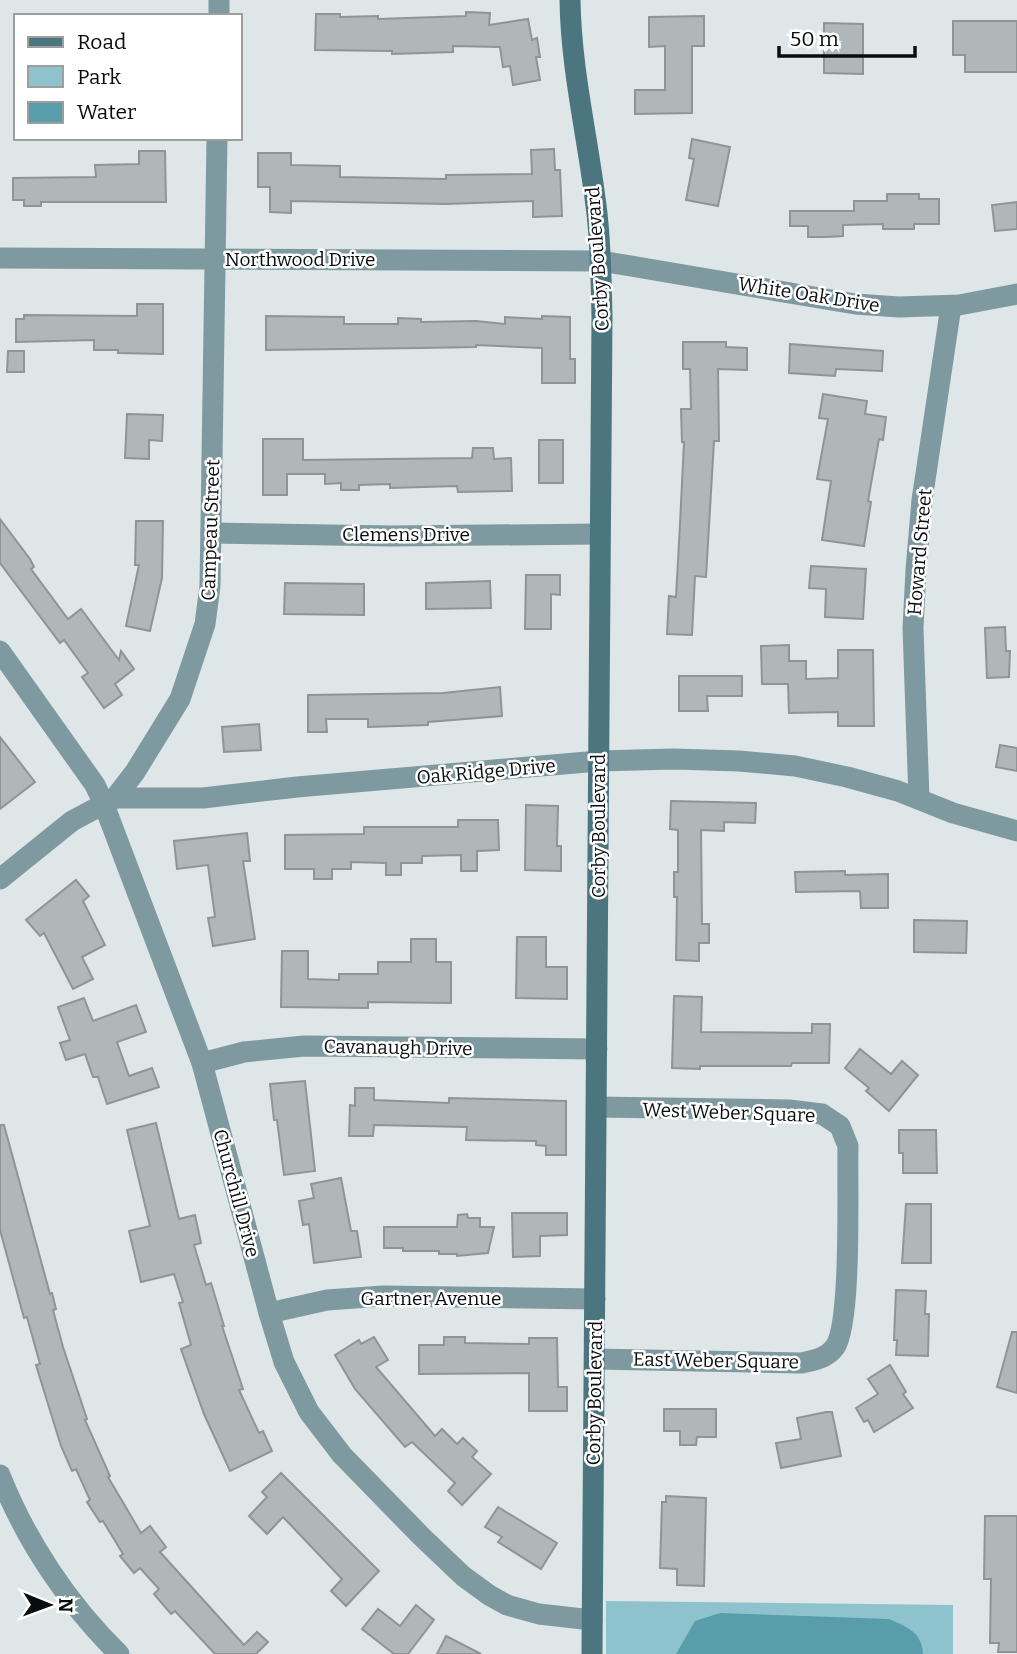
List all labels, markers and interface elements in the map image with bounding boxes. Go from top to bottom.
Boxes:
legend [14,14,242,140]
scale bar [779,14,916,58]
text: 50 m [790,26,839,52]
text: Road [77,29,126,55]
text: Park [77,64,121,90]
text: Water [77,99,136,125]
street label: Corby Boulevard [581,186,614,332]
street label: Northwood Drive [225,248,375,271]
street label: White Oak Drive [736,272,881,317]
street label: Campeau Street [197,459,224,601]
street label: Howard Street [902,488,937,616]
street label: Clemens Drive [342,523,470,546]
street label: Oak Ridge Drive [416,754,556,789]
street label: Corby Boulevard [587,754,610,898]
street label: Cavanaugh Drive [323,1035,473,1060]
street label: West Weber Square [642,1098,816,1127]
street label: Churchill Drive [208,1127,265,1260]
street label: Gartner Avenue [361,1287,501,1310]
street label: Corby Boulevard [582,1320,607,1466]
street label: East Weber Square [633,1348,799,1373]
north arrow [14,1570,84,1640]
text: N [54,1598,77,1613]

